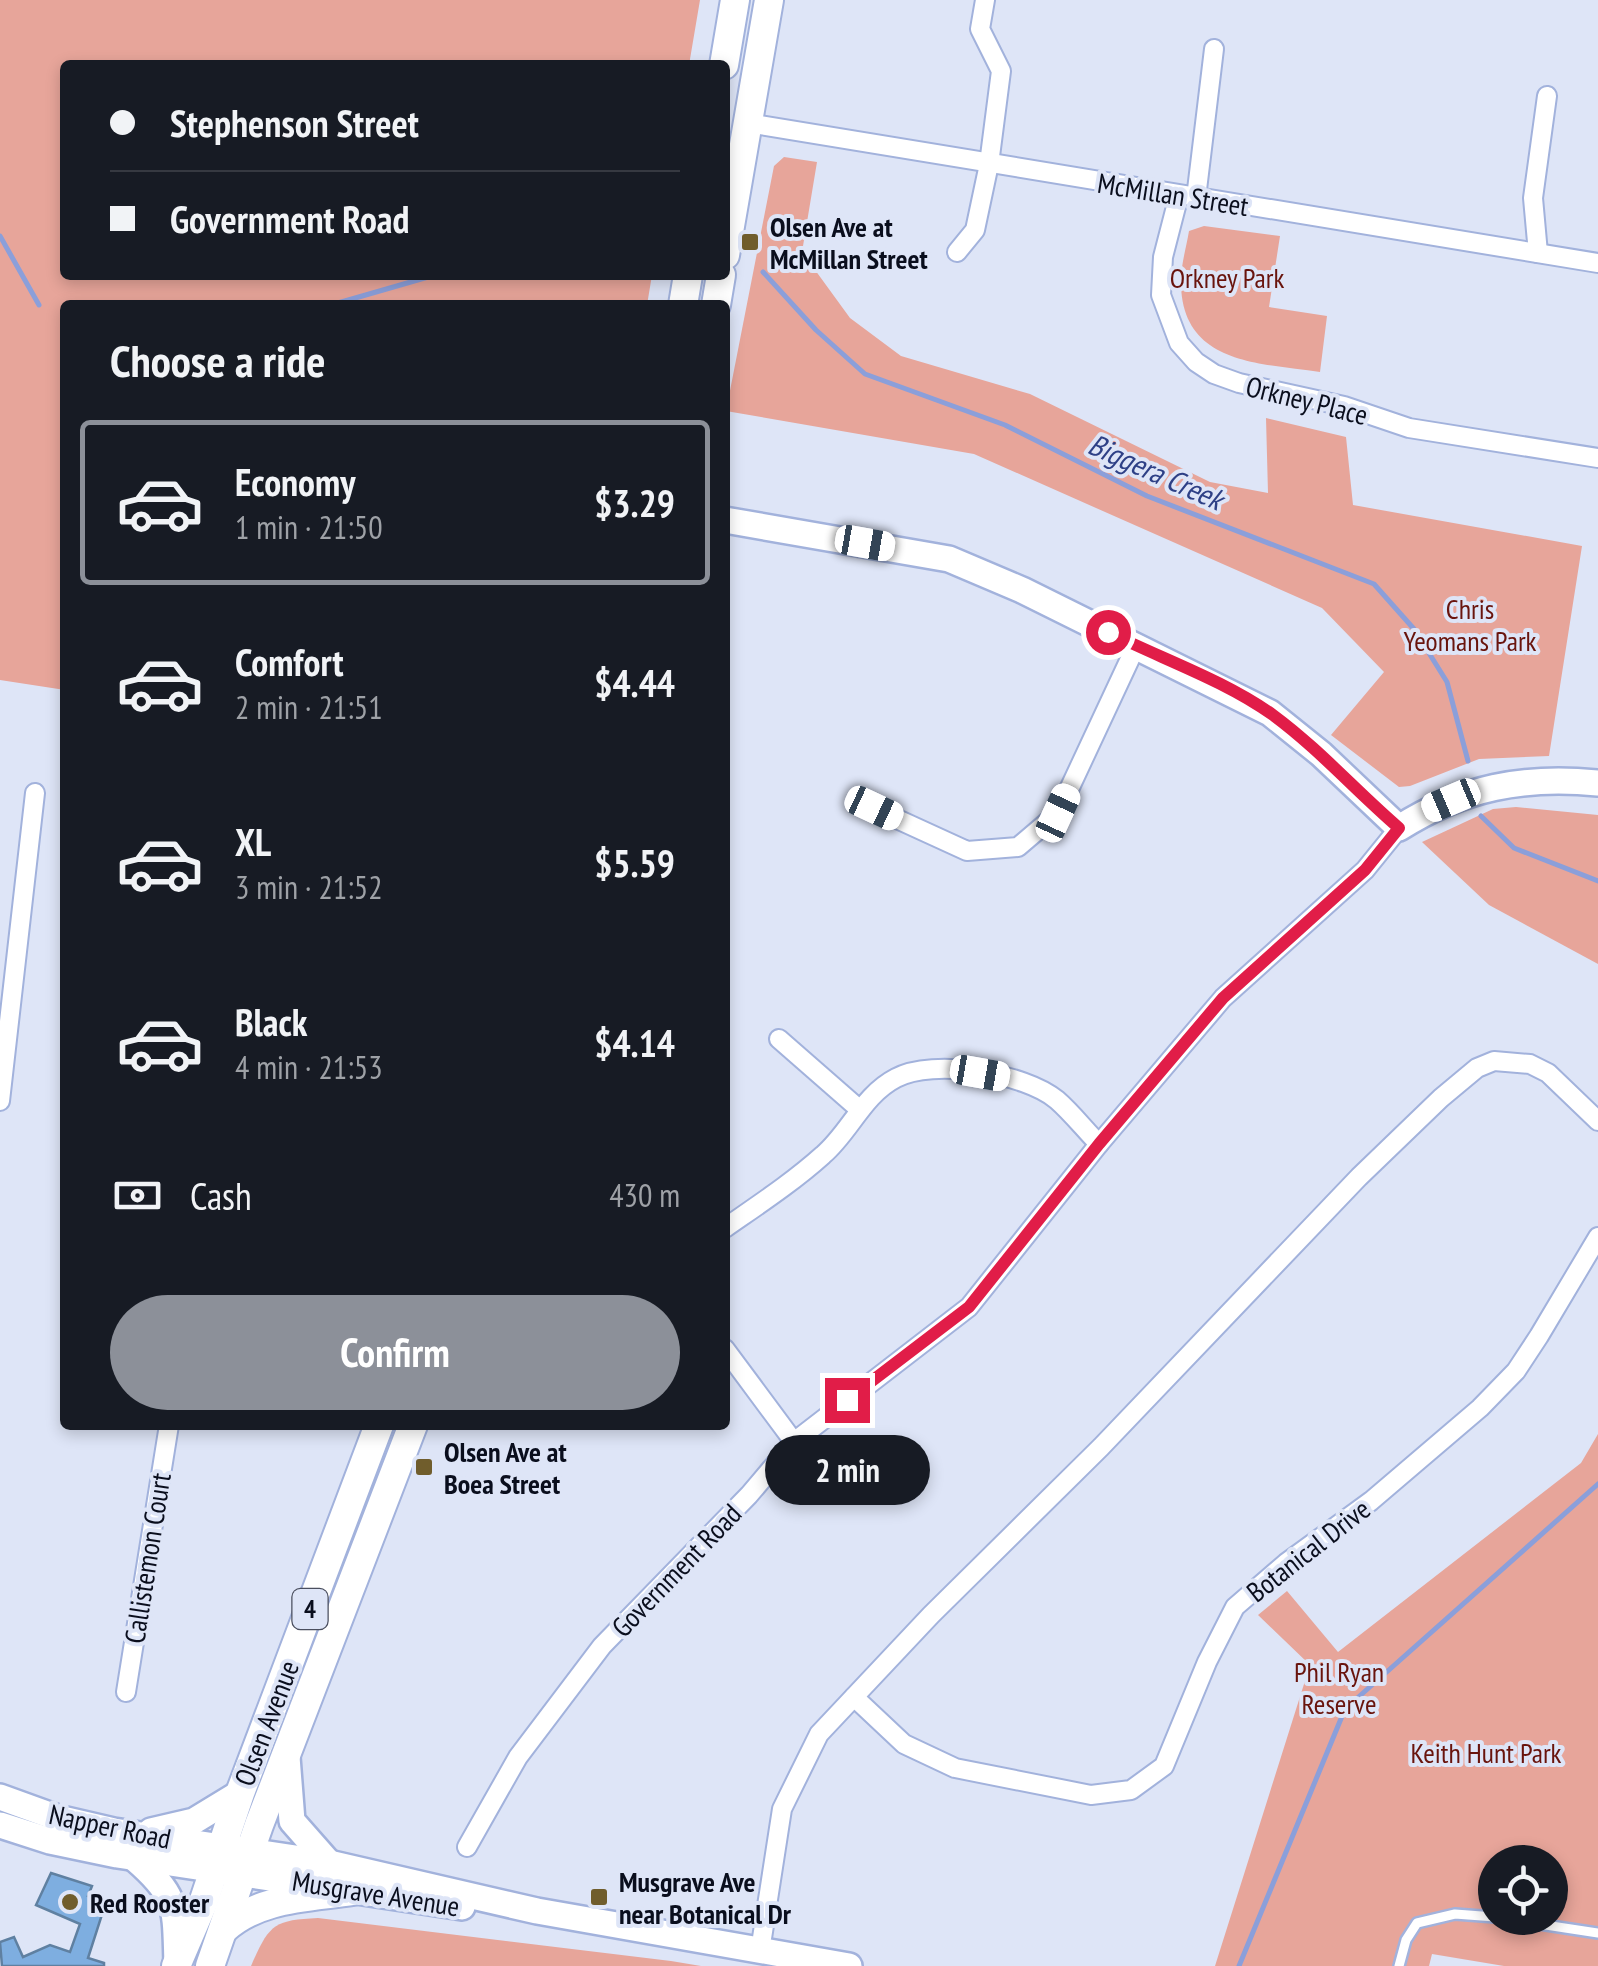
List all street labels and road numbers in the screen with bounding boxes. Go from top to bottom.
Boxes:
street label: McMillan Street [1095,164,1251,224]
street label: Orkney Place [1242,367,1372,433]
street label: Callistemon Court [115,1470,179,1646]
street label: Botanical Drive [1239,1490,1377,1610]
street label: Government Road [603,1495,749,1645]
road number: 4 [292,1589,328,1629]
street label: Olsen Avenue [225,1655,307,1791]
street label: Napper Road [46,1795,174,1857]
street label: Musgrave Avenue [290,1862,462,1924]

